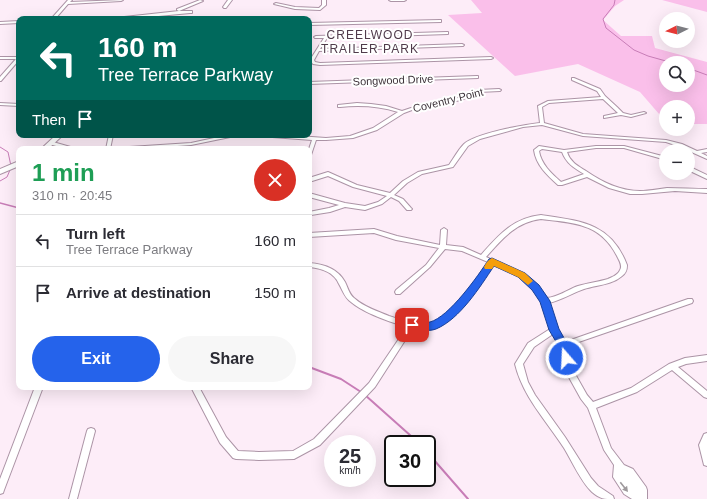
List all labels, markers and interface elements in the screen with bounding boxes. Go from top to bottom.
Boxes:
north arrow [659,12,695,48]
map controls [659,12,695,180]
district label: CREELWOOD TRAILER PARK [321,28,419,56]
icon: left [32,32,84,84]
text: 160 m [98,32,177,63]
button: search [659,56,695,92]
text: Tree Terrace Parkway [98,65,273,85]
street label: Songwood Drive [352,73,434,87]
street label: Coventry Point [412,85,484,115]
button: + [659,100,695,136]
icon: arrive [74,108,96,130]
text: Then [32,111,66,128]
button: − [659,144,695,180]
text: 1 min [32,159,95,186]
button: close [254,159,296,201]
text: 310 m · 20:45 [32,188,112,203]
text: Turn left [66,225,125,242]
icon: left [32,230,54,252]
text: 160 m [254,232,296,249]
text: Tree Terrace Parkway [66,242,192,257]
icon: arrive [32,282,54,304]
text: Arrive at destination [66,284,211,301]
text: 150 m [254,284,296,301]
pin [395,308,429,342]
icon: arrive [401,314,423,336]
button: Exit [32,336,160,382]
button: Share [168,336,296,382]
position arrow [545,337,587,379]
speed limit sign: 30 [384,435,436,487]
text: 25 [339,445,361,467]
text: km/h [339,465,361,476]
one-way arrow [620,481,628,492]

